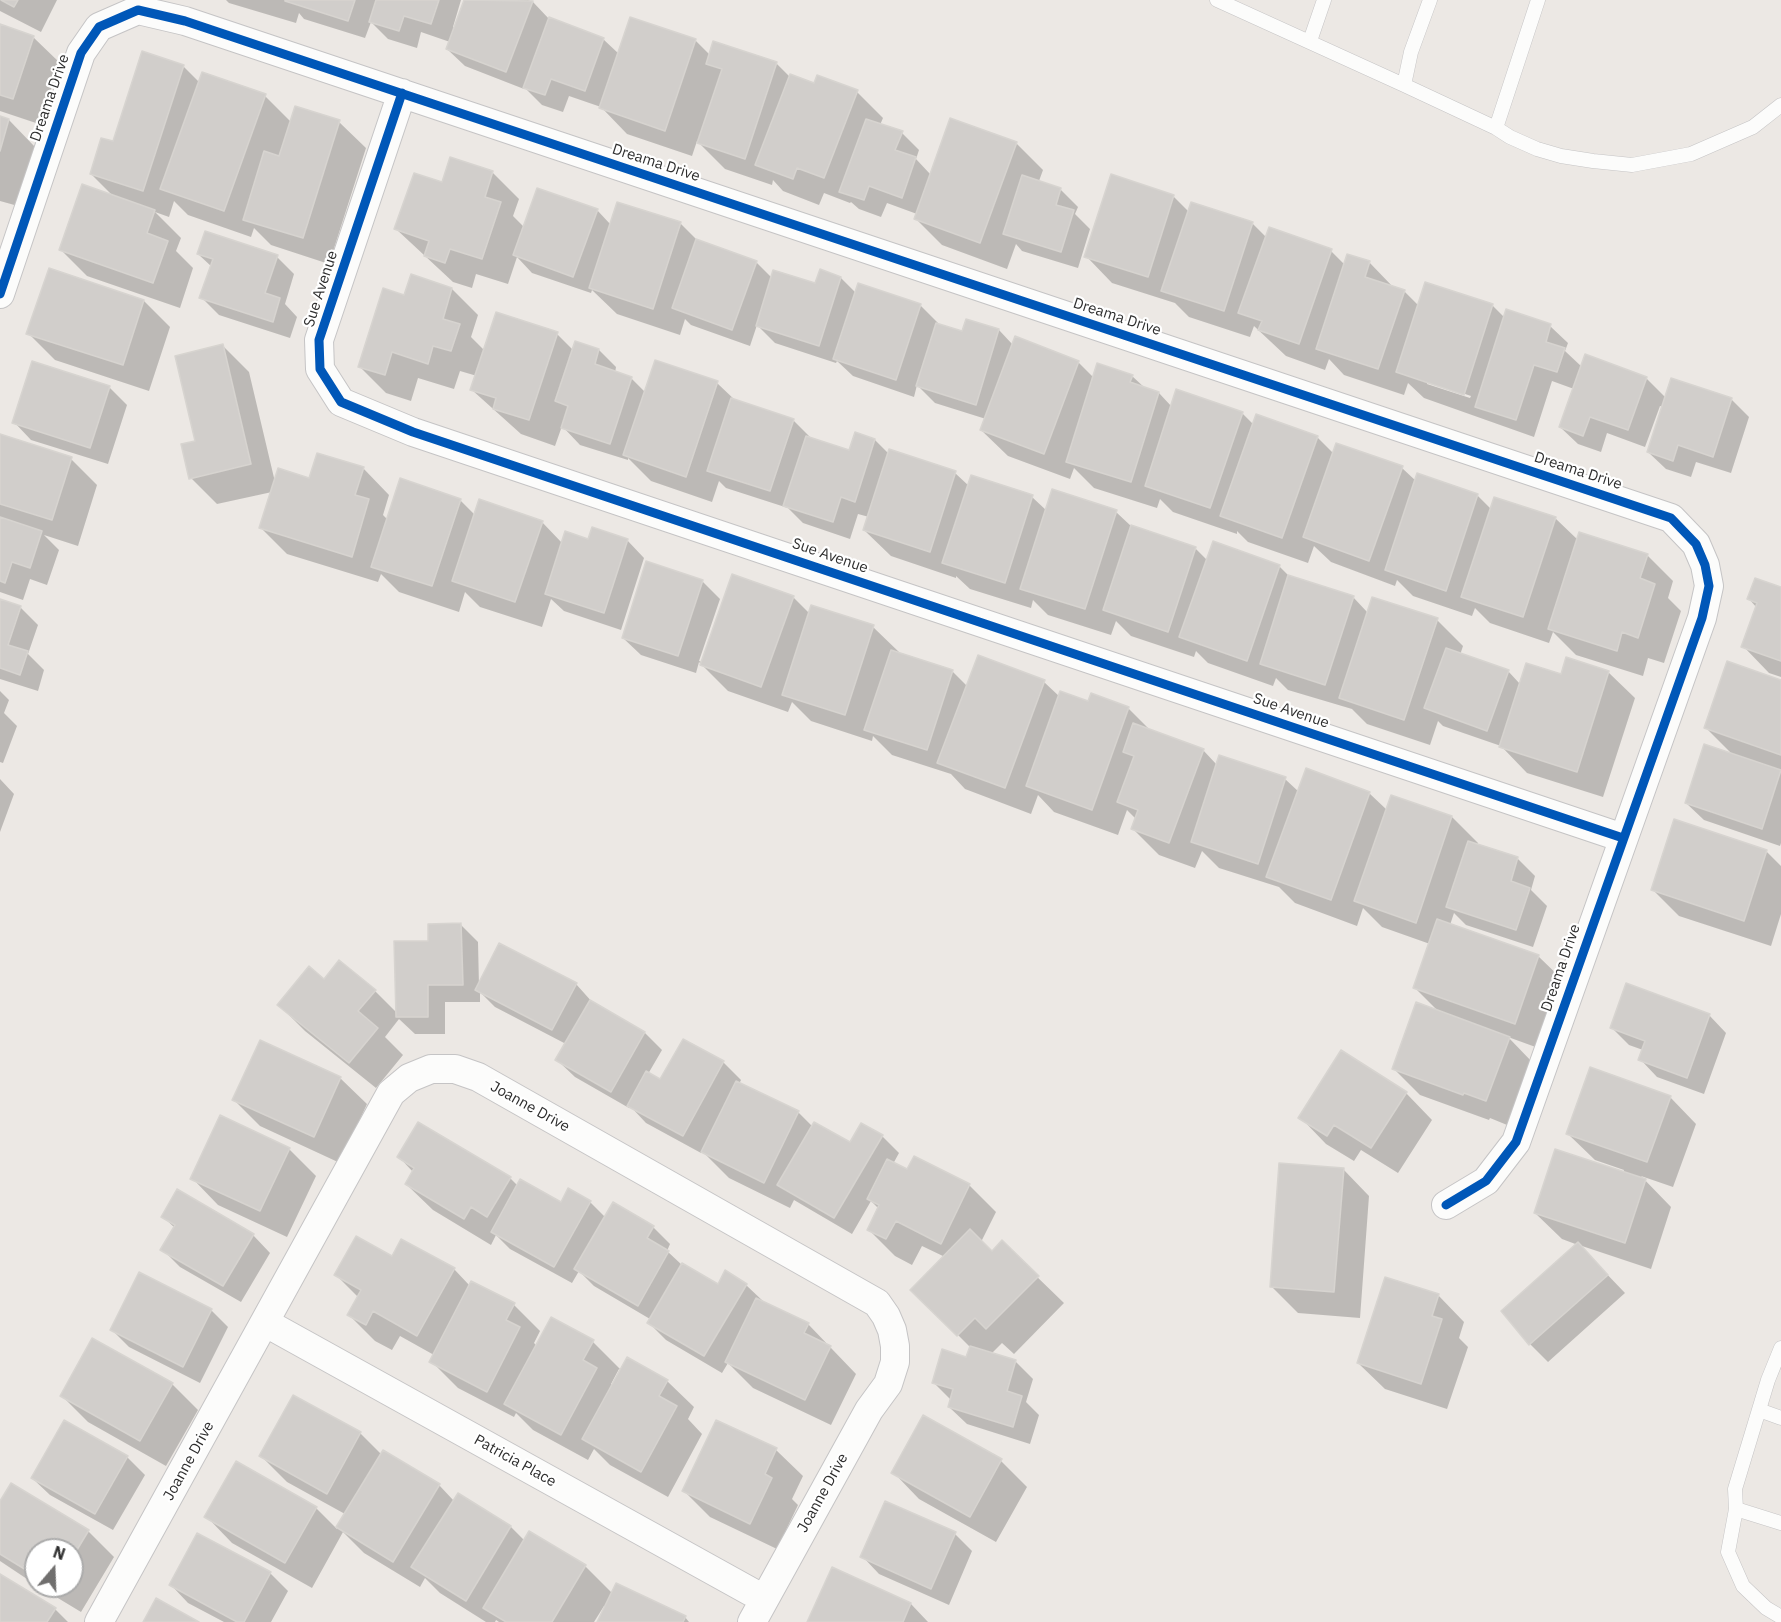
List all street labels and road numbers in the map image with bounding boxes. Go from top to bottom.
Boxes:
street label: Dreama Drive [27,52,73,144]
street label: Dreama Drive [610,140,702,186]
street label: Sue Avenue [300,249,342,329]
street label: Dreama Drive [1071,294,1163,340]
street label: Dreama Drive [1532,448,1624,494]
street label: Sue Avenue [790,535,870,577]
street label: Sue Avenue [1251,690,1331,732]
street label: Dreama Drive [1538,922,1584,1014]
street label: Joanne Drive [487,1078,573,1136]
street label: Joanne Drive [160,1418,218,1504]
street label: Patricia Place [471,1431,559,1491]
street label: Joanne Drive [794,1450,852,1536]

